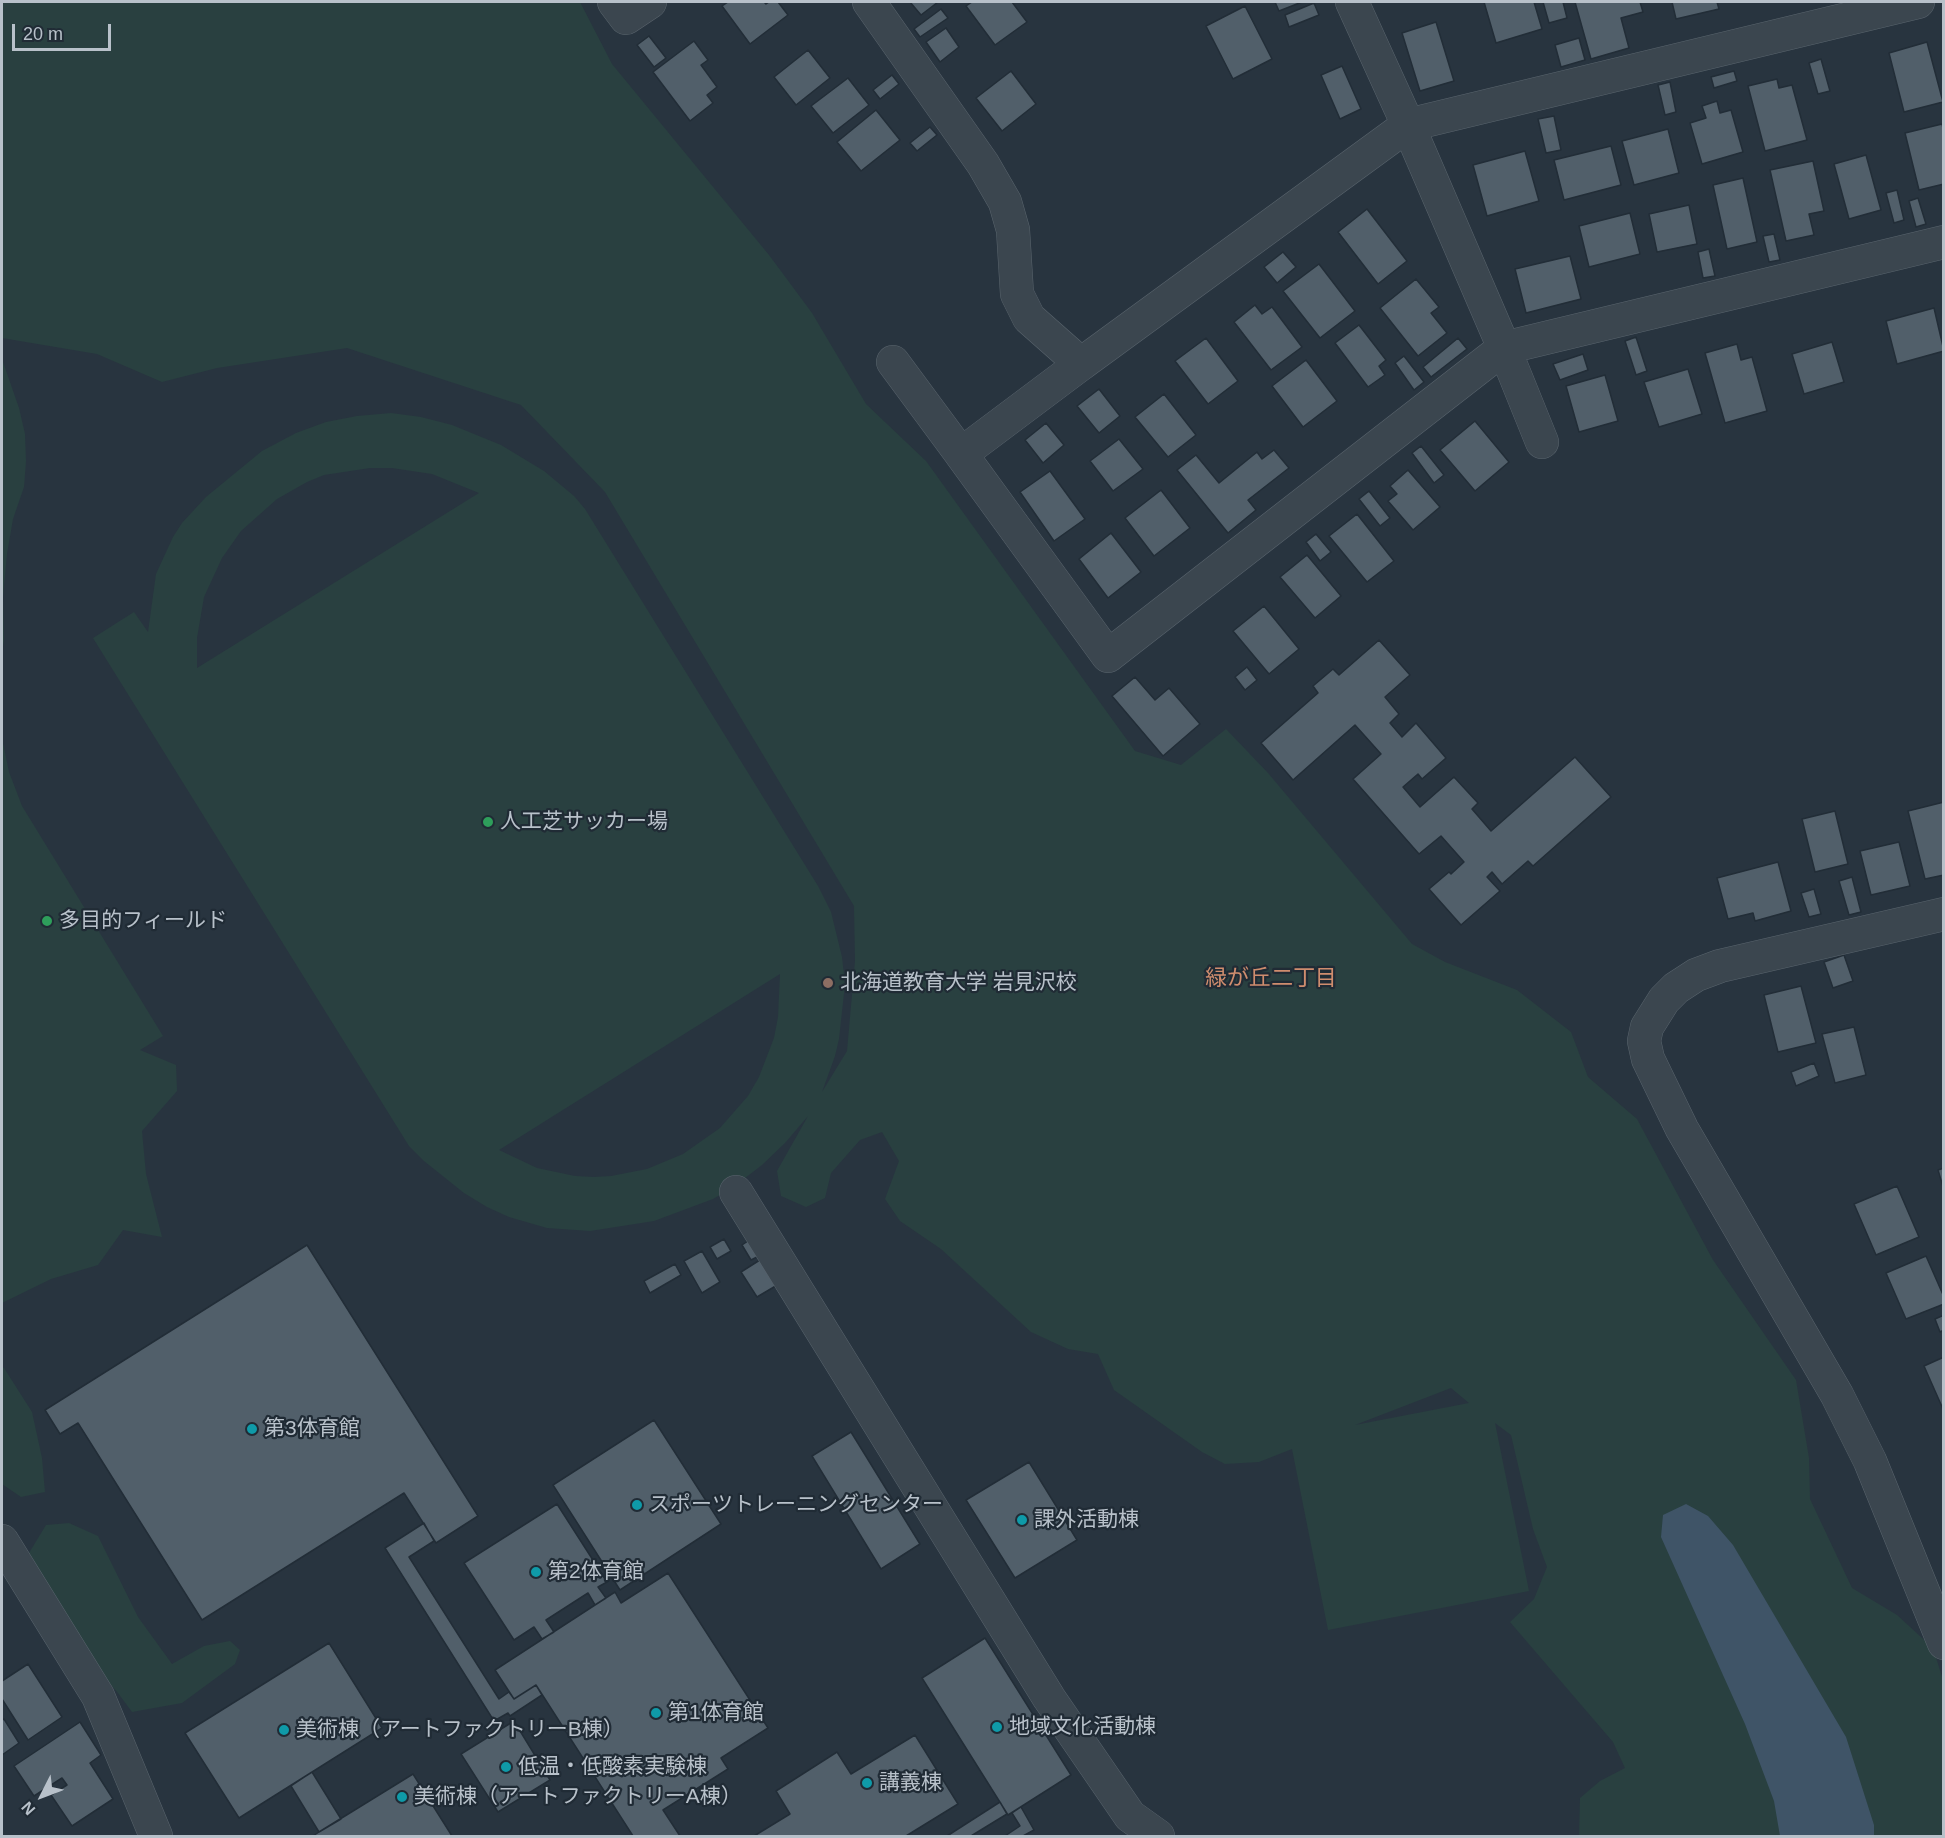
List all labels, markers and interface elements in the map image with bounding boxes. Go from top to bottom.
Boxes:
scale bar [15,12,114,50]
text: 20 m [23,24,63,44]
place label: 人工芝サッカー場 [500,809,668,835]
marker: 人工芝サッカー場 [481,815,495,829]
place label: 多目的フィールド [59,908,227,934]
marker: 多目的フィールド [40,914,54,928]
district label: 緑が丘二丁目 [1205,966,1337,992]
place label: 北海道教育大学 岩見沢校 [840,970,1077,996]
marker: 北海道教育大学 岩見沢校 [821,976,835,990]
place label: 第3体育館 [264,1416,360,1442]
marker: 第3体育館 [245,1422,259,1436]
place label: スポーツトレーニングセンター [649,1492,943,1518]
marker: スポーツトレーニングセンター [630,1498,644,1512]
place label: 課外活動棟 [1034,1507,1139,1533]
marker: 課外活動棟 [1015,1513,1029,1527]
place label: 第2体育館 [548,1559,644,1585]
marker: 第2体育館 [529,1565,543,1579]
place label: 第1体育館 [668,1700,764,1726]
marker: 第1体育館 [649,1706,663,1720]
place label: 地域文化活動棟 [1009,1714,1156,1740]
place label: 美術棟（アートファクトリーB棟） [296,1717,624,1743]
marker: 地域文化活動棟 [990,1720,1004,1734]
marker: 美術棟（アートファクトリーB棟） [277,1723,291,1737]
place label: 低温・低酸素実験棟 [518,1754,707,1780]
marker: 低温・低酸素実験棟 [499,1760,513,1774]
north arrow [12,1766,72,1826]
place label: 講義棟 [879,1770,942,1796]
marker: 講義棟 [860,1776,874,1790]
place label: 美術棟（アートファクトリーA棟） [414,1784,742,1810]
marker: 美術棟（アートファクトリーA棟） [395,1790,409,1804]
text: N [18,1798,38,1818]

